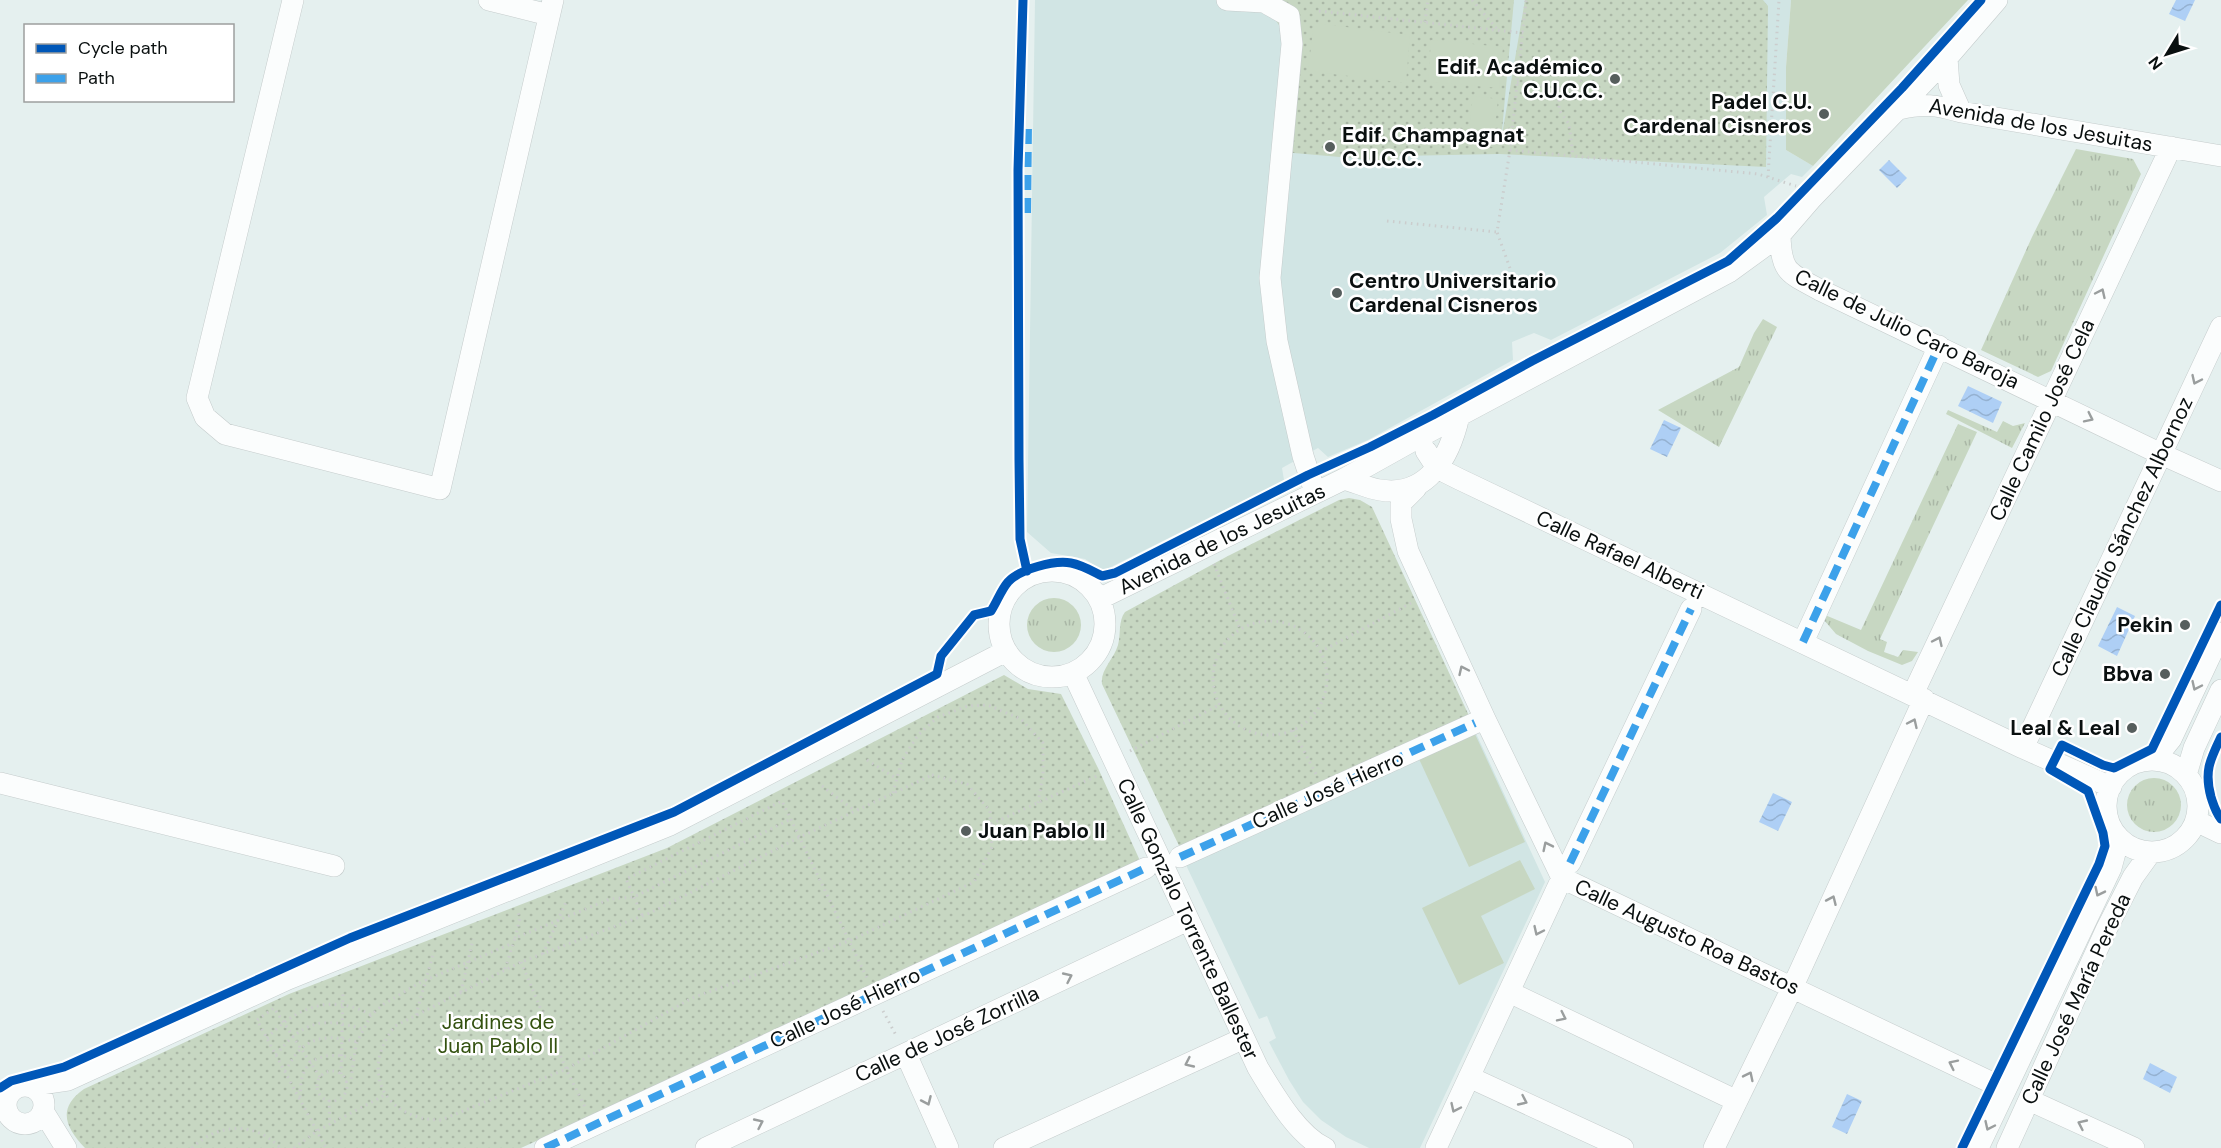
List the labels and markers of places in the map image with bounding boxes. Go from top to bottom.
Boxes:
place label: Edif. Académico C.U.C.C. [1437,53,1603,105]
marker: Edif. Académico C.U.C.C. [1608,72,1622,86]
place label: Padel C.U. Cardenal Cisneros [1623,88,1812,140]
marker: Padel C.U. Cardenal Cisneros [1817,107,1831,121]
place label: Edif. Champagnat C.U.C.C. [1342,121,1525,173]
marker: Edif. Champagnat C.U.C.C. [1323,140,1337,154]
place label: Centro Universitario Cardenal Cisneros [1349,267,1557,319]
marker: Centro Universitario Cardenal Cisneros [1330,286,1344,300]
place label: Pekin [2117,611,2173,639]
marker: Pekin [2178,618,2192,632]
place label: Bbva [2103,660,2153,688]
marker: Bbva [2158,667,2172,681]
place label: Leal & Leal [2010,714,2120,742]
marker: Leal & Leal [2125,721,2139,735]
place label: Juan Pablo II [978,817,1106,845]
marker: Juan Pablo II [959,824,973,838]

